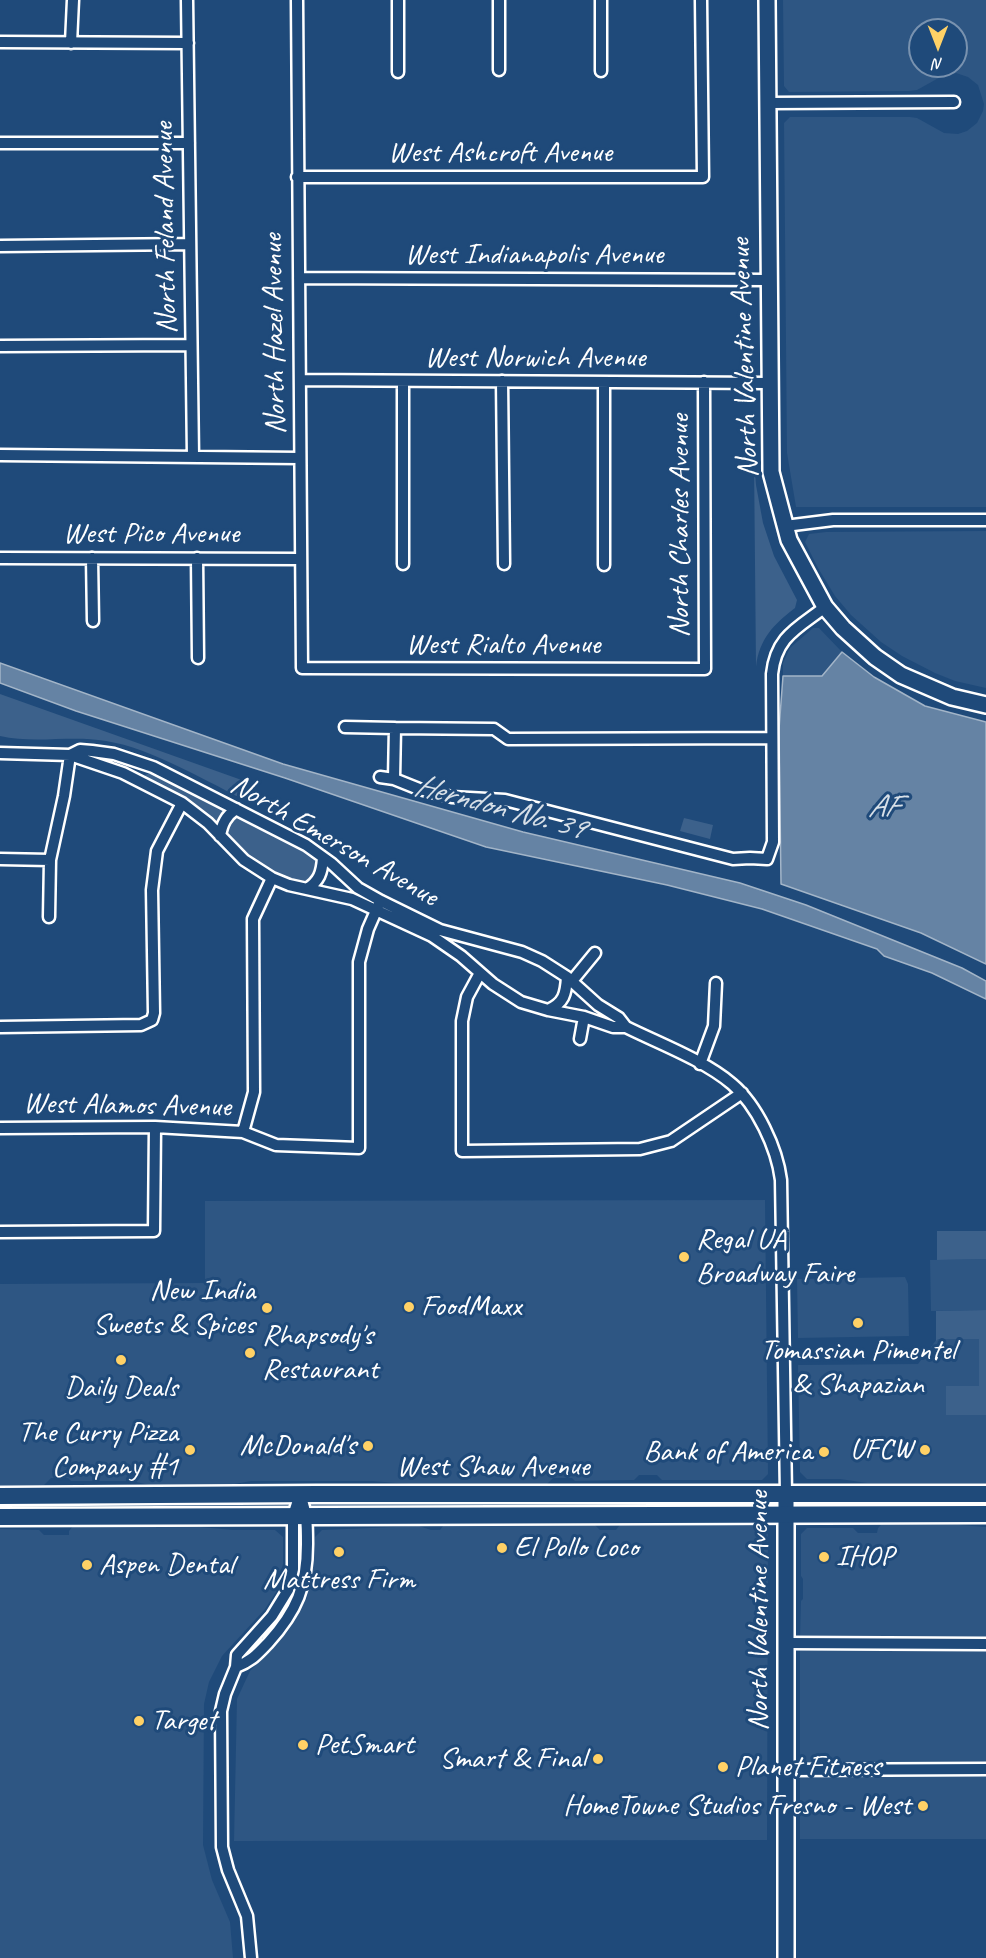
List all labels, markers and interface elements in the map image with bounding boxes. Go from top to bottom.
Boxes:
north arrow [908,18,968,78]
text: N [933,54,943,74]
street label: North Feland Avenue [146,122,186,334]
street label: West Ashcroft Avenue [388,135,612,171]
street label: North Hazel Avenue [255,233,295,435]
street label: West Indianapolis Avenue [405,237,663,273]
street label: North Valentine Avenue [723,238,767,478]
street label: West Norwich Avenue [425,340,645,376]
street label: North Charles Avenue [662,414,698,638]
street label: West Pico Avenue [63,516,239,552]
street label: West Rialto Avenue [406,627,600,663]
street label: North Emerson Avenue [224,767,444,915]
water label: Herndon No. 39 [410,767,588,849]
water label: AF [868,789,898,827]
street label: West Alamos Avenue [23,1086,231,1126]
place label: Regal UA Broadway Faire [696,1222,854,1292]
marker: Regal UA Broadway Faire [677,1250,691,1264]
place label: New India Sweets & Spices [93,1273,255,1344]
place label: FoodMaxx [421,1289,521,1325]
marker: FoodMaxx [402,1300,416,1314]
marker: New India Sweets & Spices [260,1301,274,1315]
marker: Tomassian Pimentel & Shapazian [851,1316,865,1330]
place label: Rhapsody's Restaurant [262,1318,378,1388]
place label: Tomassian Pimentel & Shapazian [760,1333,956,1404]
marker: Rhapsody's Restaurant [243,1346,257,1360]
marker: Daily Deals [114,1353,128,1367]
place label: Daily Deals [64,1370,178,1406]
place label: The Curry Pizza Company #1 [18,1415,178,1486]
place label: McDonald's [240,1428,356,1464]
place label: UFCW [850,1432,913,1468]
place label: Bank of America [643,1434,812,1470]
marker: McDonald's [361,1439,375,1453]
marker: The Curry Pizza Company #1 [183,1443,197,1457]
marker: UFCW [918,1443,932,1457]
marker: Bank of America [817,1445,831,1459]
street label: West Shaw Avenue [397,1449,589,1485]
street label: North Valentine Avenue [741,1491,777,1731]
place label: El Pollo Loco [514,1530,638,1566]
place label: IHOP [836,1539,894,1575]
marker: El Pollo Loco [495,1541,509,1555]
marker: Mattress Firm [332,1545,346,1559]
place label: Aspen Dental [99,1547,234,1583]
marker: IHOP [817,1550,831,1564]
marker: Aspen Dental [80,1558,94,1572]
place label: Mattress Firm [263,1562,415,1598]
place label: Target [151,1703,216,1739]
marker: Target [132,1714,146,1728]
place label: PetSmart [315,1727,414,1763]
marker: PetSmart [296,1738,310,1752]
place label: Smart & Final [439,1741,586,1777]
place label: Planet Fitness [735,1749,881,1785]
marker: Smart & Final [591,1752,605,1766]
marker: Planet Fitness [716,1760,730,1774]
place label: HomeTowne Studios Fresno - West [563,1788,911,1824]
marker: HomeTowne Studios Fresno - West [916,1799,930,1813]

